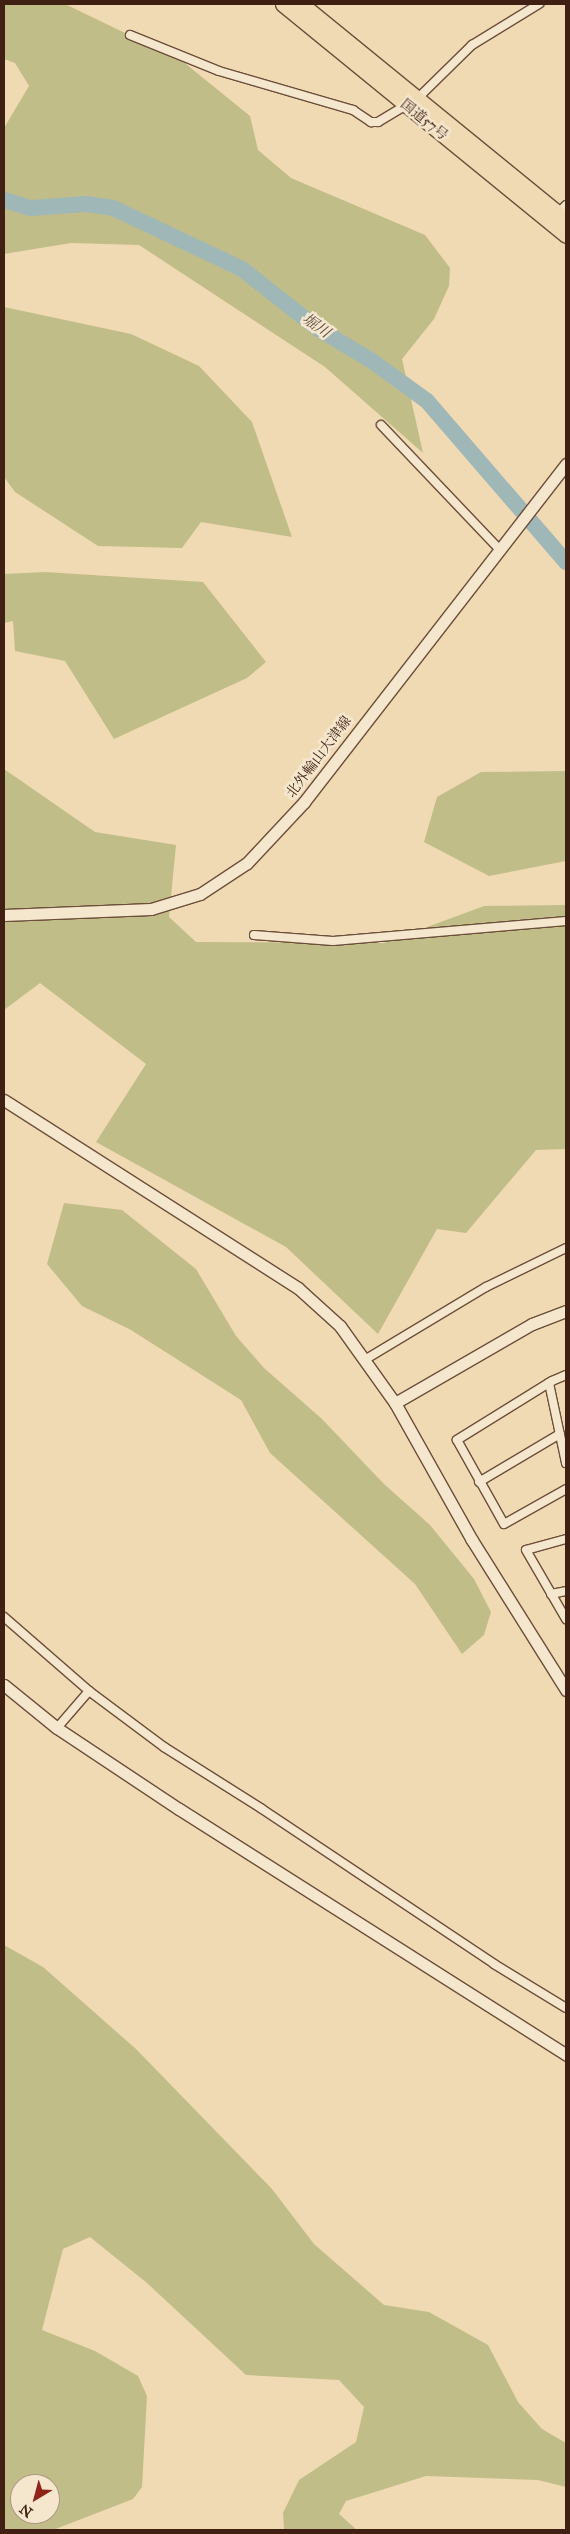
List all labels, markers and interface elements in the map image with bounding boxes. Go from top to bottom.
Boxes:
street label: 国道57号 [397,96,451,144]
water label: 堀川 [299,310,333,342]
street label: 北外輪山大津線 [283,713,355,801]
north arrow [10,2474,60,2524]
text: N [16,2500,36,2521]

